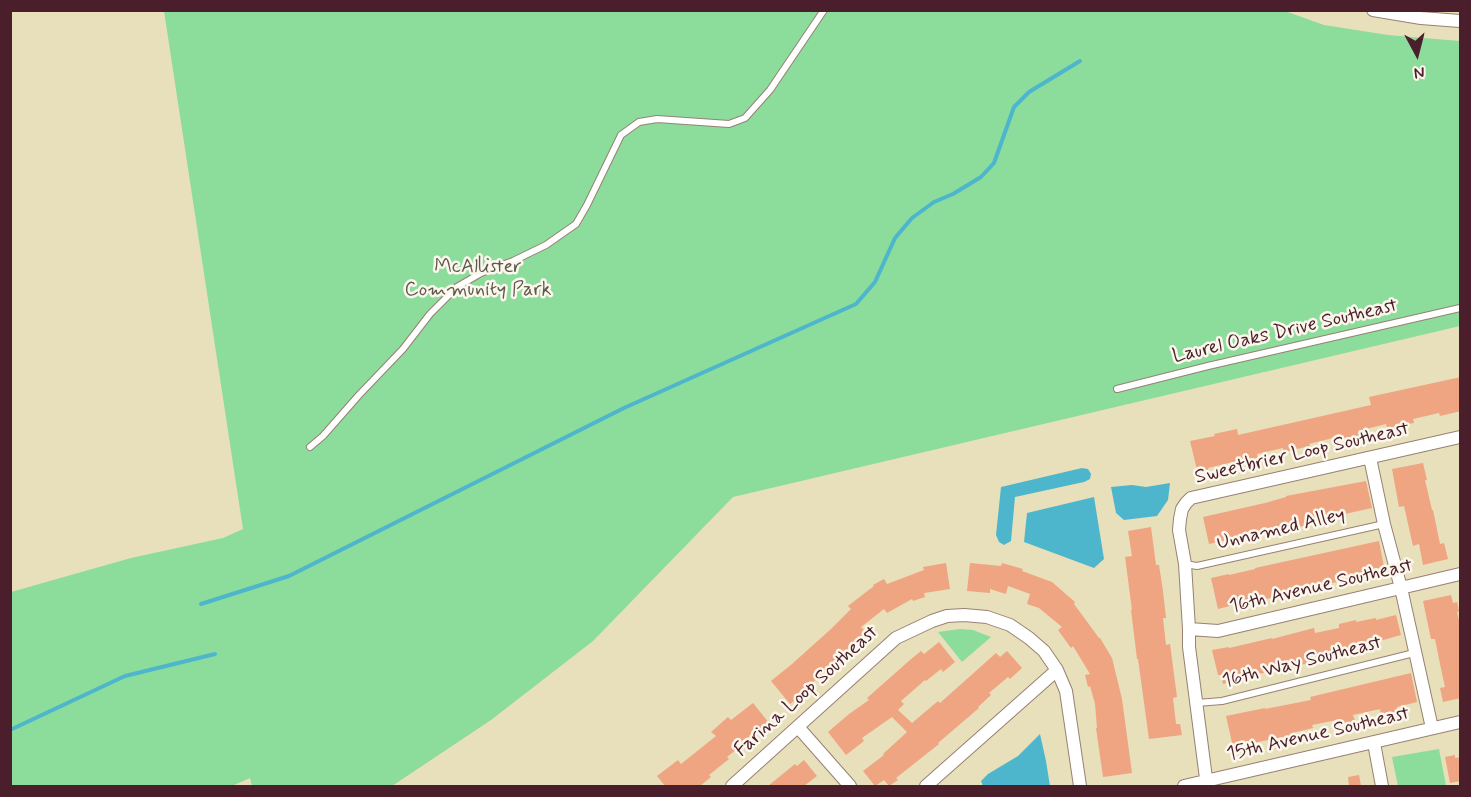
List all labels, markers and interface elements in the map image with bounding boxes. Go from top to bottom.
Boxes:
north arrow [1387,24,1447,84]
text: N [1413,61,1426,83]
park label: McAllister Community Park [404,256,552,303]
street label: Laurel Oaks Drive Southeast [1170,294,1400,370]
street label: Sweetbrier Loop Southeast [1192,418,1412,490]
street label: Unnamed Alley [1214,504,1348,556]
street label: 16th Avenue Southeast [1227,554,1415,620]
street label: Farina Loop Southeast [730,621,884,763]
street label: 16th Way Southeast [1220,632,1384,694]
street label: 15th Avenue Southeast [1224,702,1412,768]

